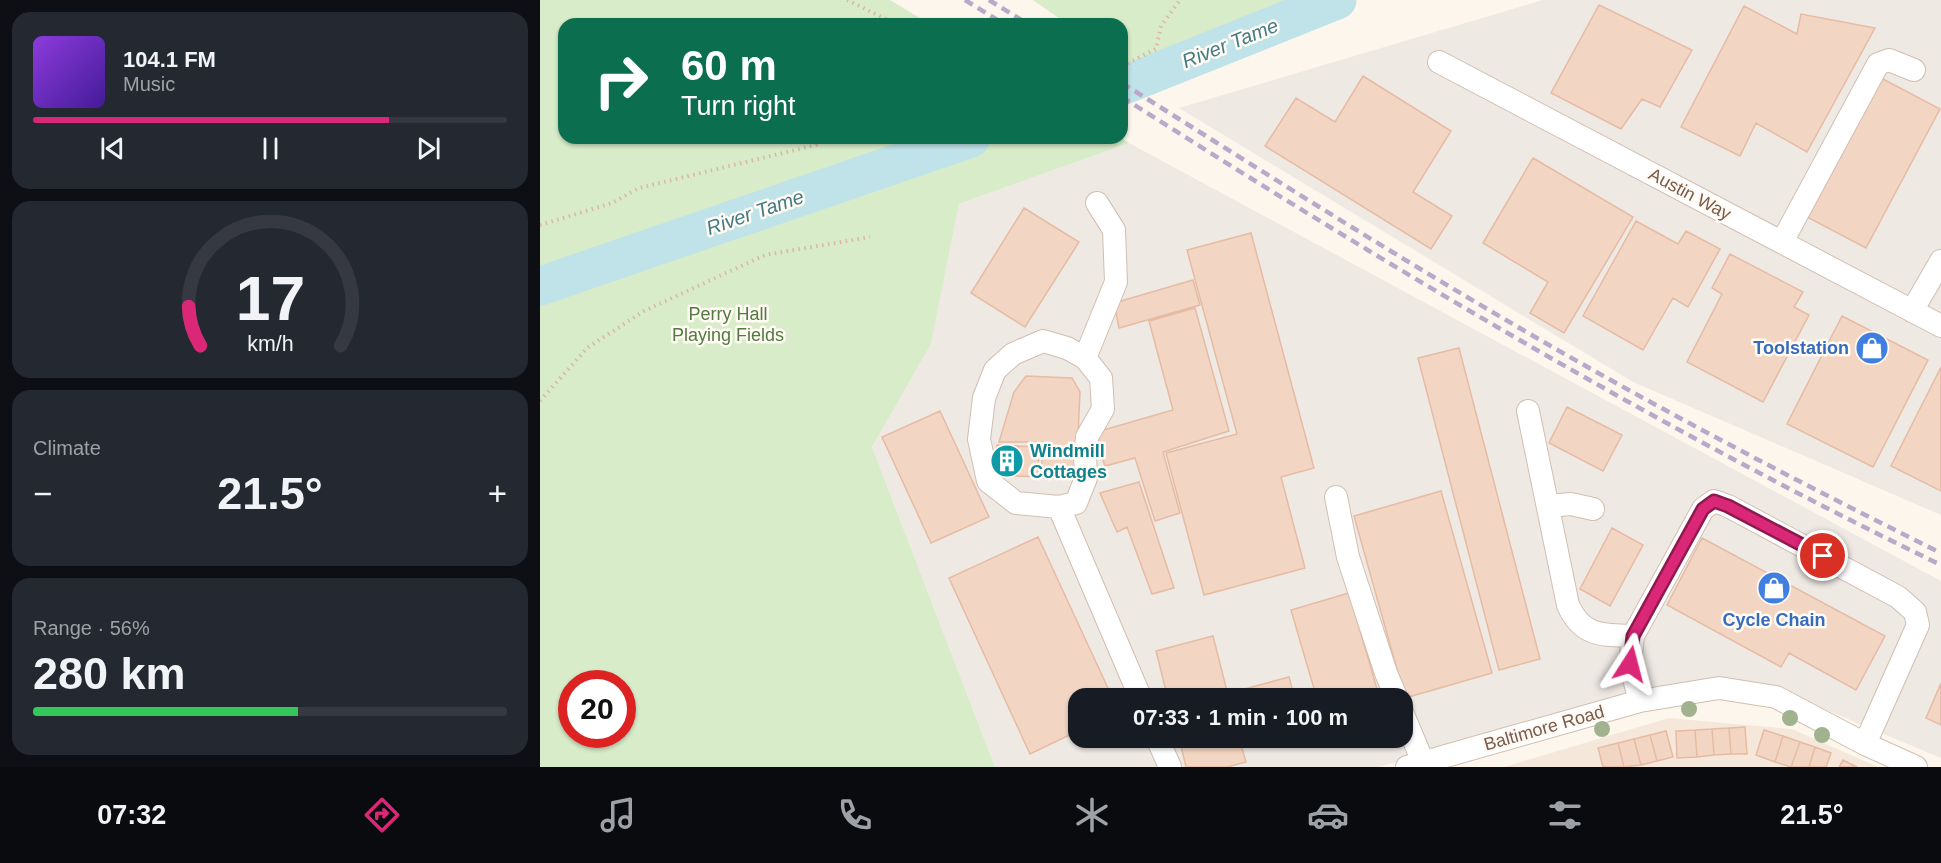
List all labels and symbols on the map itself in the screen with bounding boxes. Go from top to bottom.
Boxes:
water label: River Tame [1179,14,1281,72]
street label: Austin Way [1645,164,1735,224]
water label: River Tame [703,185,807,239]
park label: Perry Hall Playing Fields [672,304,784,345]
shop icon: Toolstation [1854,330,1890,366]
place label: Toolstation [1753,338,1849,358]
place label: Windmill Cottages [1030,441,1107,482]
building icon: Windmill Cottages [989,443,1025,479]
pin [1797,530,1848,581]
shop icon: Cycle Chain [1756,570,1792,606]
place label: Cycle Chain [1722,610,1826,630]
position arrow [1598,632,1662,696]
speed limit sign: 20 [558,670,636,748]
street label: Baltimore Road [1482,701,1606,755]

